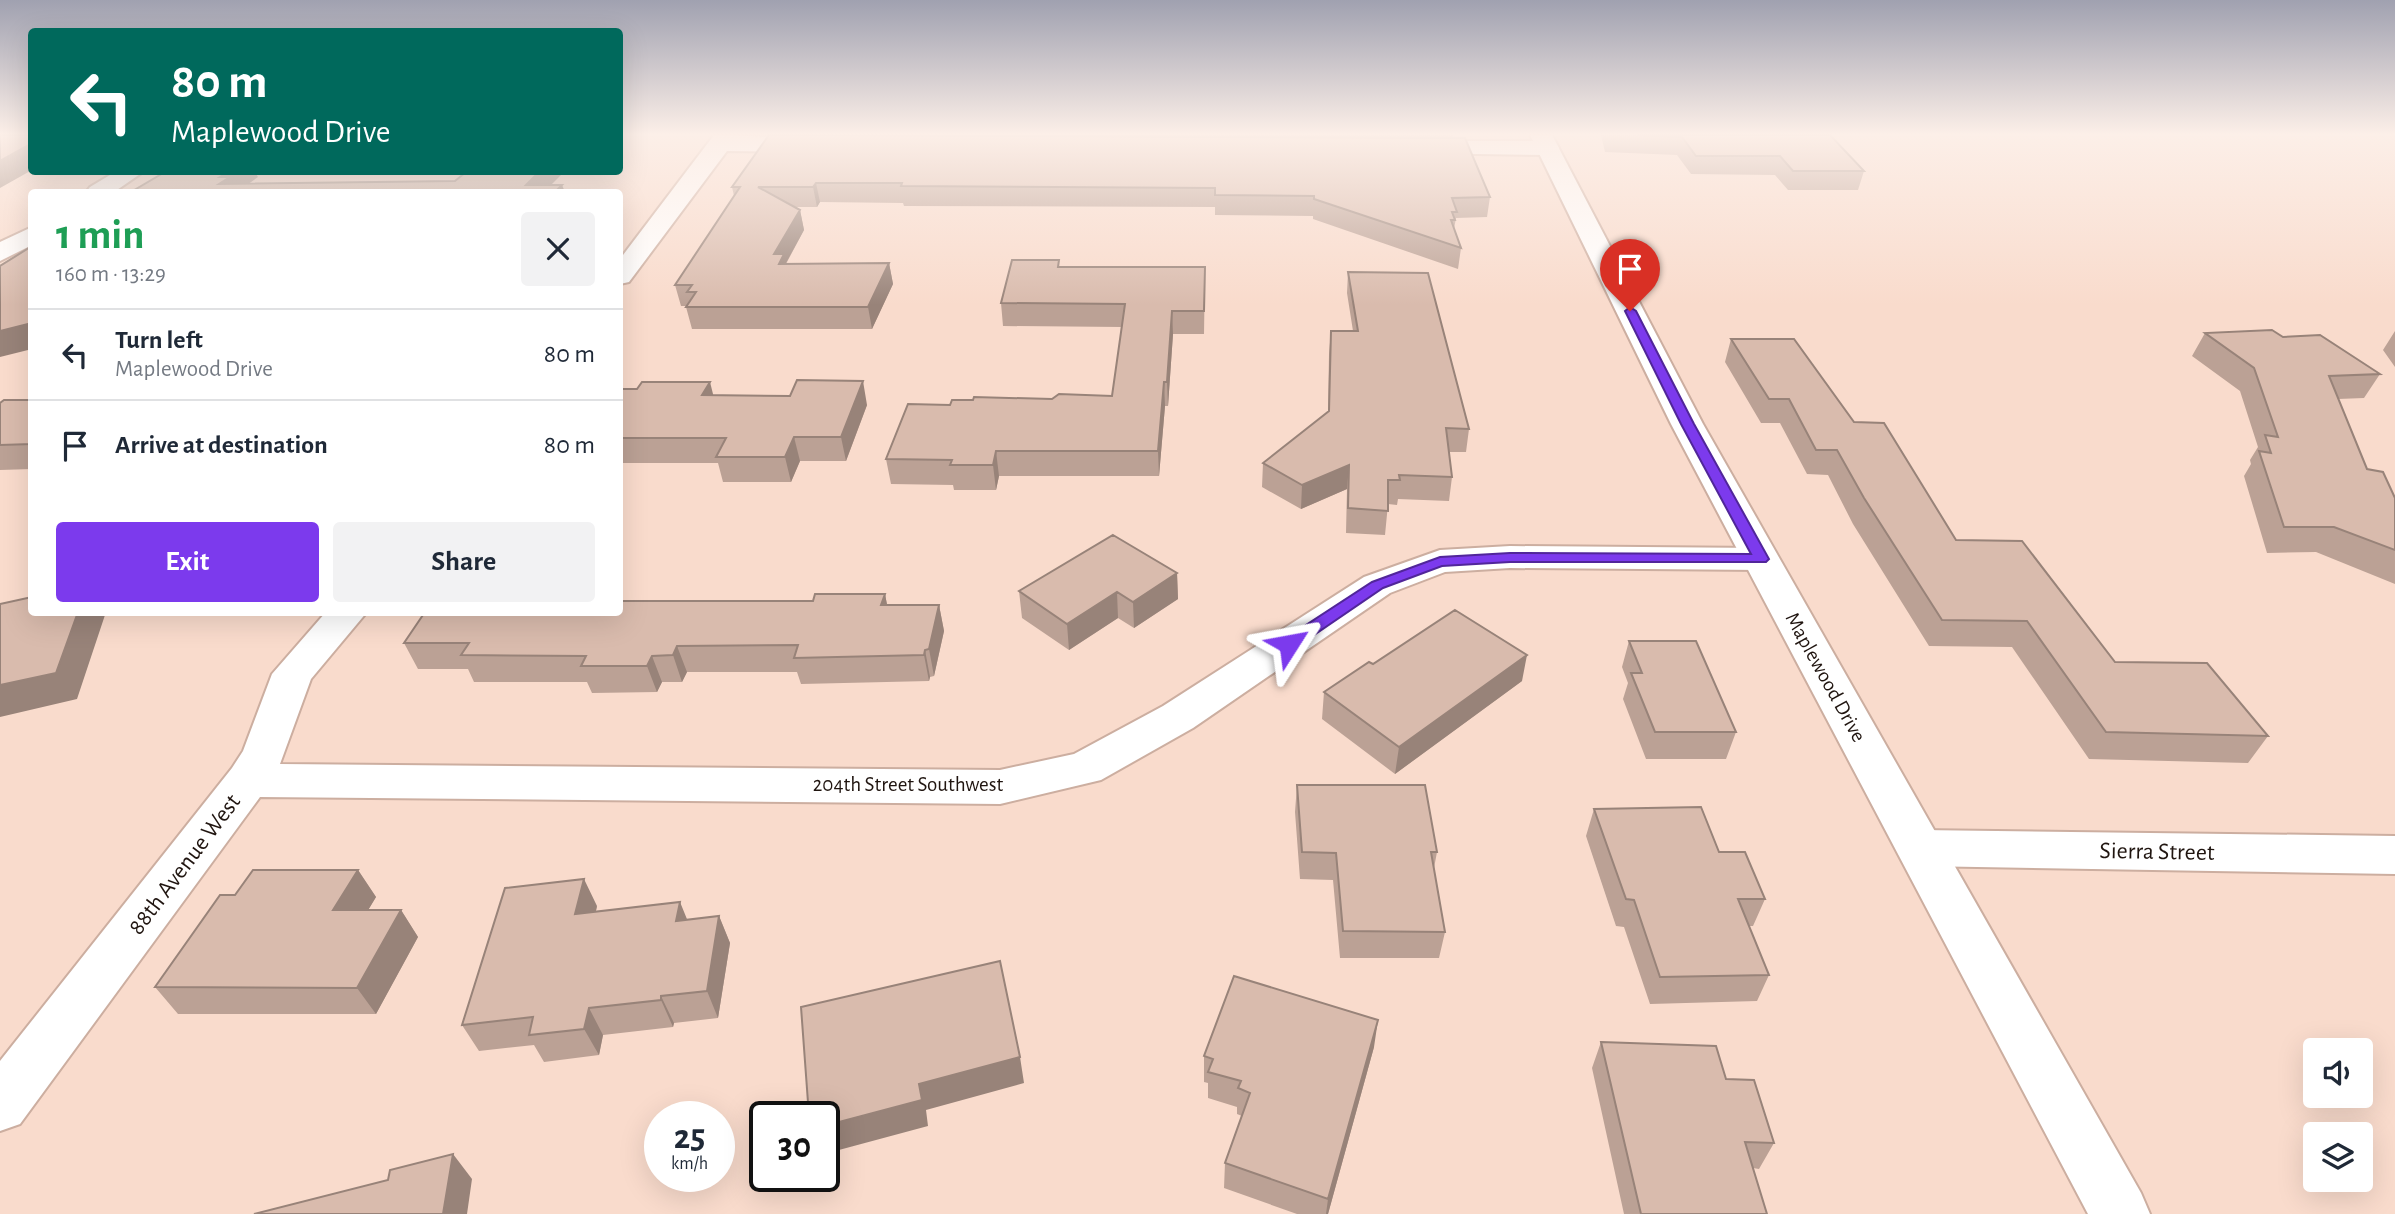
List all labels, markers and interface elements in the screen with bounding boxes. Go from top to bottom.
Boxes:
icon: left [56,56,147,147]
text: 80 m [171,58,268,107]
text: Maplewood Drive [171,116,391,148]
button: close [521,212,595,286]
text: 1 min [56,214,145,256]
pin [1600,239,1660,311]
icon: arrive [1611,250,1649,288]
text: 160 m · 13:29 [56,263,166,286]
text: Turn left [115,327,203,353]
icon: left [56,336,94,374]
text: 80 m [544,341,595,367]
text: Maplewood Drive [115,358,273,381]
icon: arrive [56,427,94,465]
text: Arrive at destination [115,432,328,458]
text: 80 m [544,432,595,458]
button: Exit [56,522,319,602]
button: Share [333,522,595,602]
position arrow [1252,607,1326,681]
street label: Maplewood Drive [1781,609,1870,745]
street label: 204th Street Southwest [813,774,1004,795]
street label: 88th Avenue West [124,790,245,939]
street label: Sierra Street [2099,839,2215,865]
map controls [2303,1038,2373,1192]
button: sound [2303,1038,2373,1108]
speed limit sign: 30 [749,1101,840,1192]
text: 25 [674,1120,705,1155]
button: layers [2303,1122,2373,1192]
text: km/h [671,1155,708,1173]

